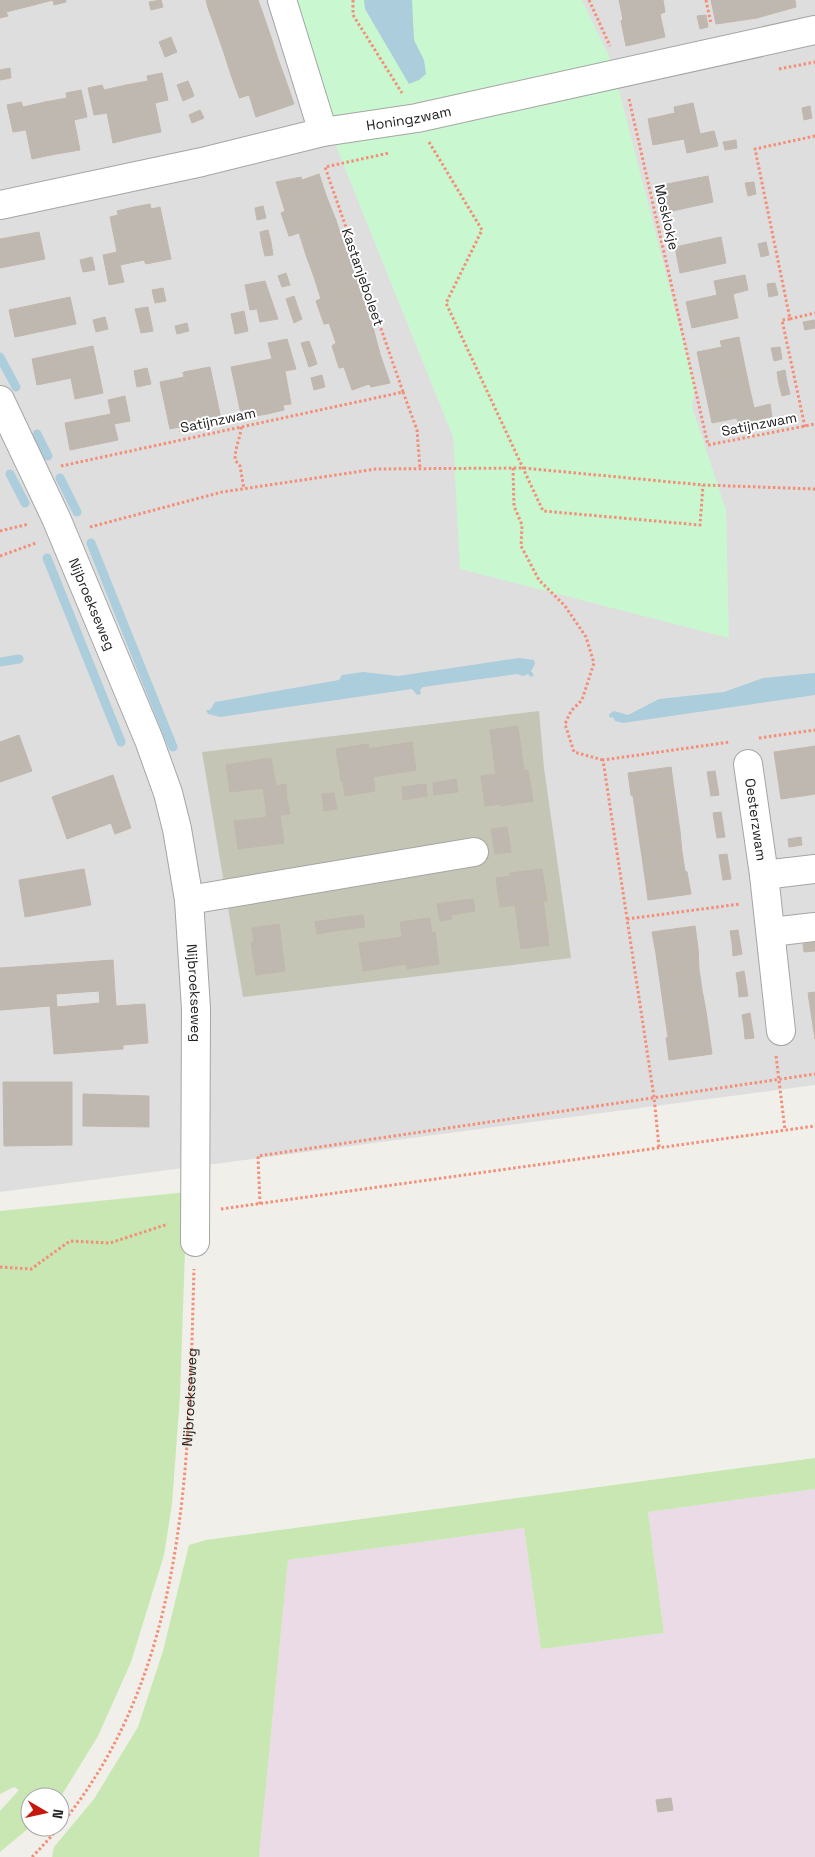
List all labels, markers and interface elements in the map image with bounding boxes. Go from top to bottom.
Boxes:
street label: Honingzwam [365,102,453,134]
street label: Mosklokje [651,182,683,252]
street label: Kastanjeboleet [338,226,388,328]
street label: Satijnzwam [179,403,257,437]
street label: Satijnzwam [720,408,798,440]
street label: Nijbroekseweg [65,555,119,653]
street label: Oesterzwam [741,777,771,862]
street label: Nijbroekseweg [183,943,205,1042]
street label: Nijbroekseweg [178,1348,201,1447]
north arrow [20,1787,70,1837]
text: N [48,1808,67,1820]

